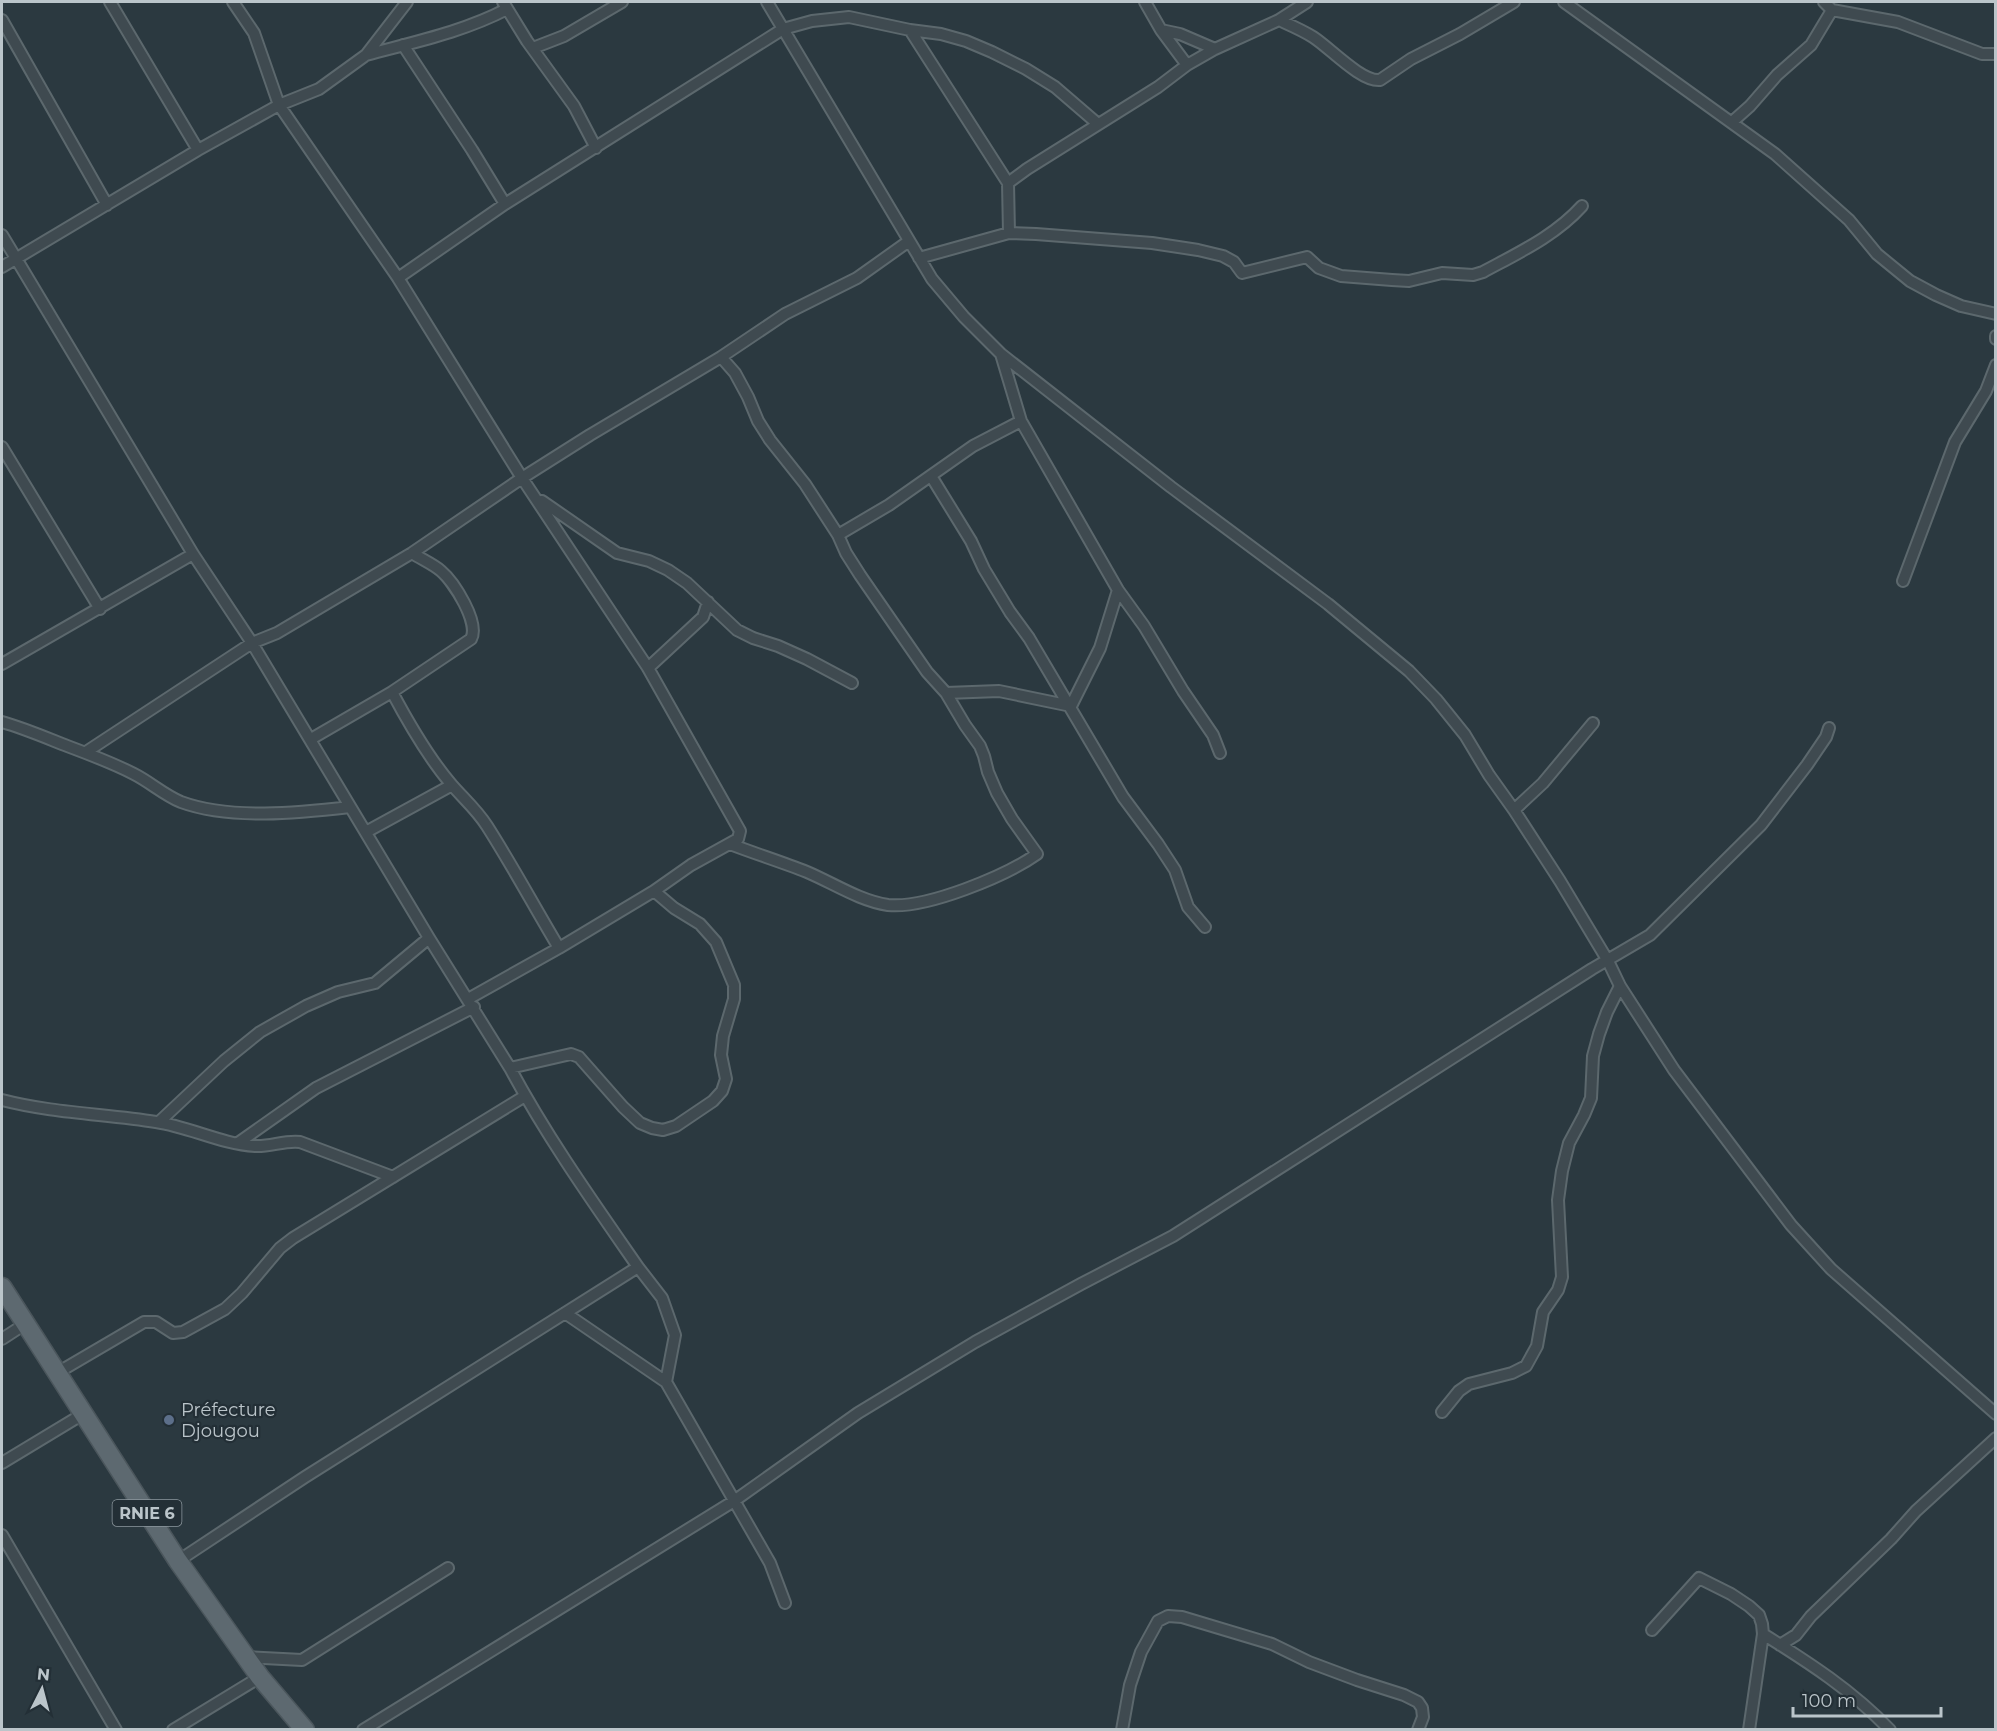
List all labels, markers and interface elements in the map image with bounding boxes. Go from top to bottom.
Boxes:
place label: Préfecture Djougou [181,1399,276,1442]
marker: Préfecture Djougou [162,1413,176,1427]
road number: RNIE 6 [112,1500,182,1526]
north arrow [12,1659,72,1719]
text: N [36,1664,51,1685]
scale bar [1793,1680,1942,1718]
text: 100 m [1802,1690,1856,1712]

